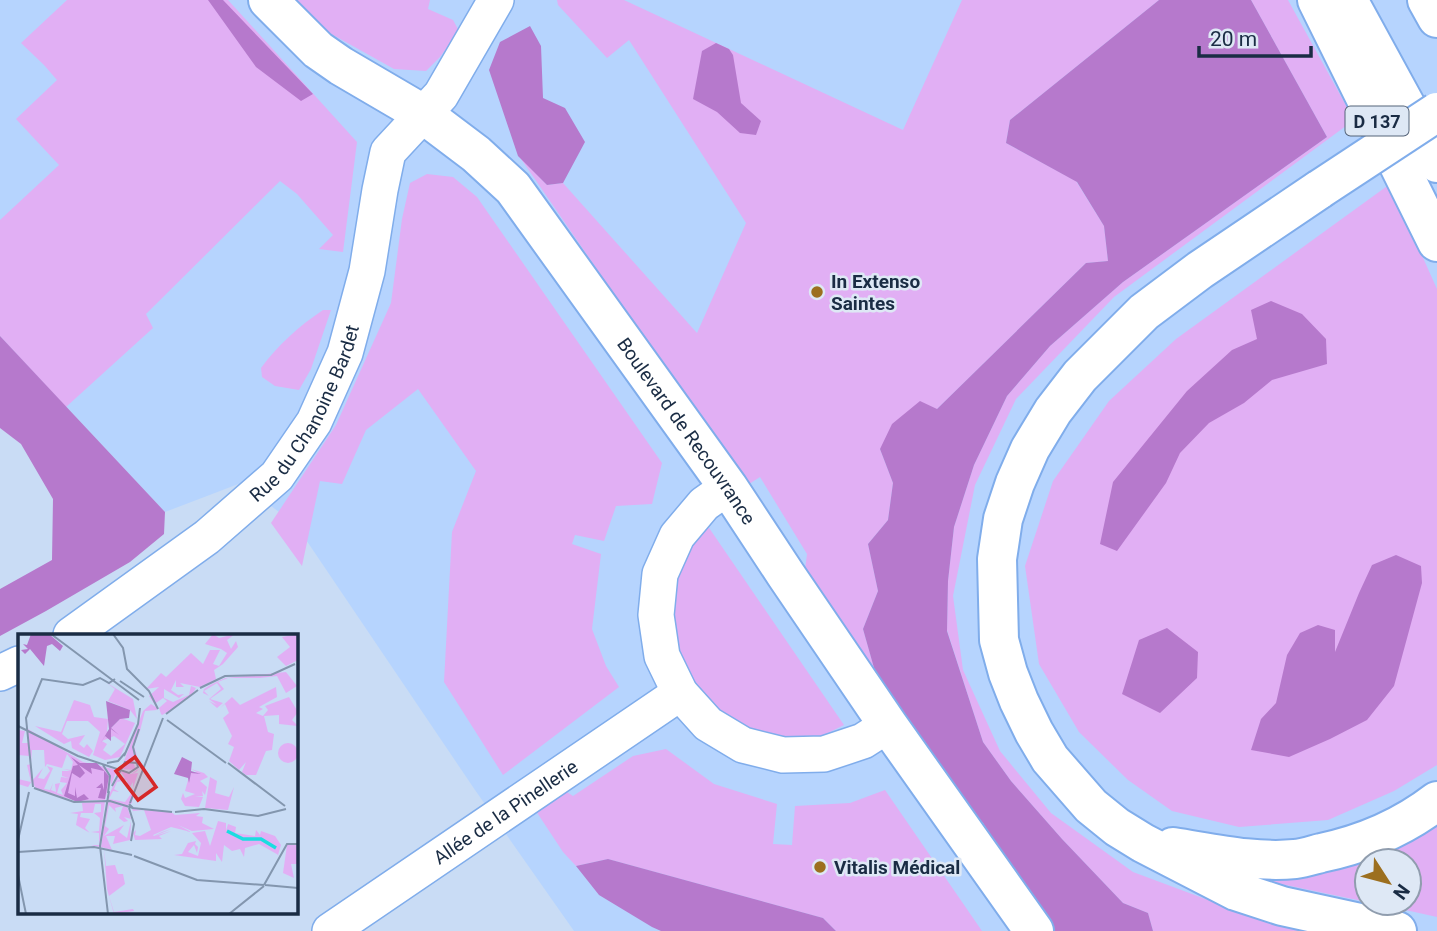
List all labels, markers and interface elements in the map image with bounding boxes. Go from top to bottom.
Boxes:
scale bar [1199,14,1311,58]
text: 20 m [1210,27,1257,51]
road number: D 137 [1346,106,1408,136]
place label: In Extenso Saintes [831,270,920,315]
marker: In Extenso Saintes [809,284,825,300]
street label: Rue du Chanoine Bardet [245,322,364,506]
street label: Boulevard de Recouvrance [613,333,761,529]
inset map [18,634,298,914]
street label: Allée de la Pinellerie [429,755,582,869]
north arrow [1353,847,1423,917]
place label: Vitalis Médical [834,856,960,879]
marker: Vitalis Médical [812,859,828,875]
text: N [1388,880,1415,904]

